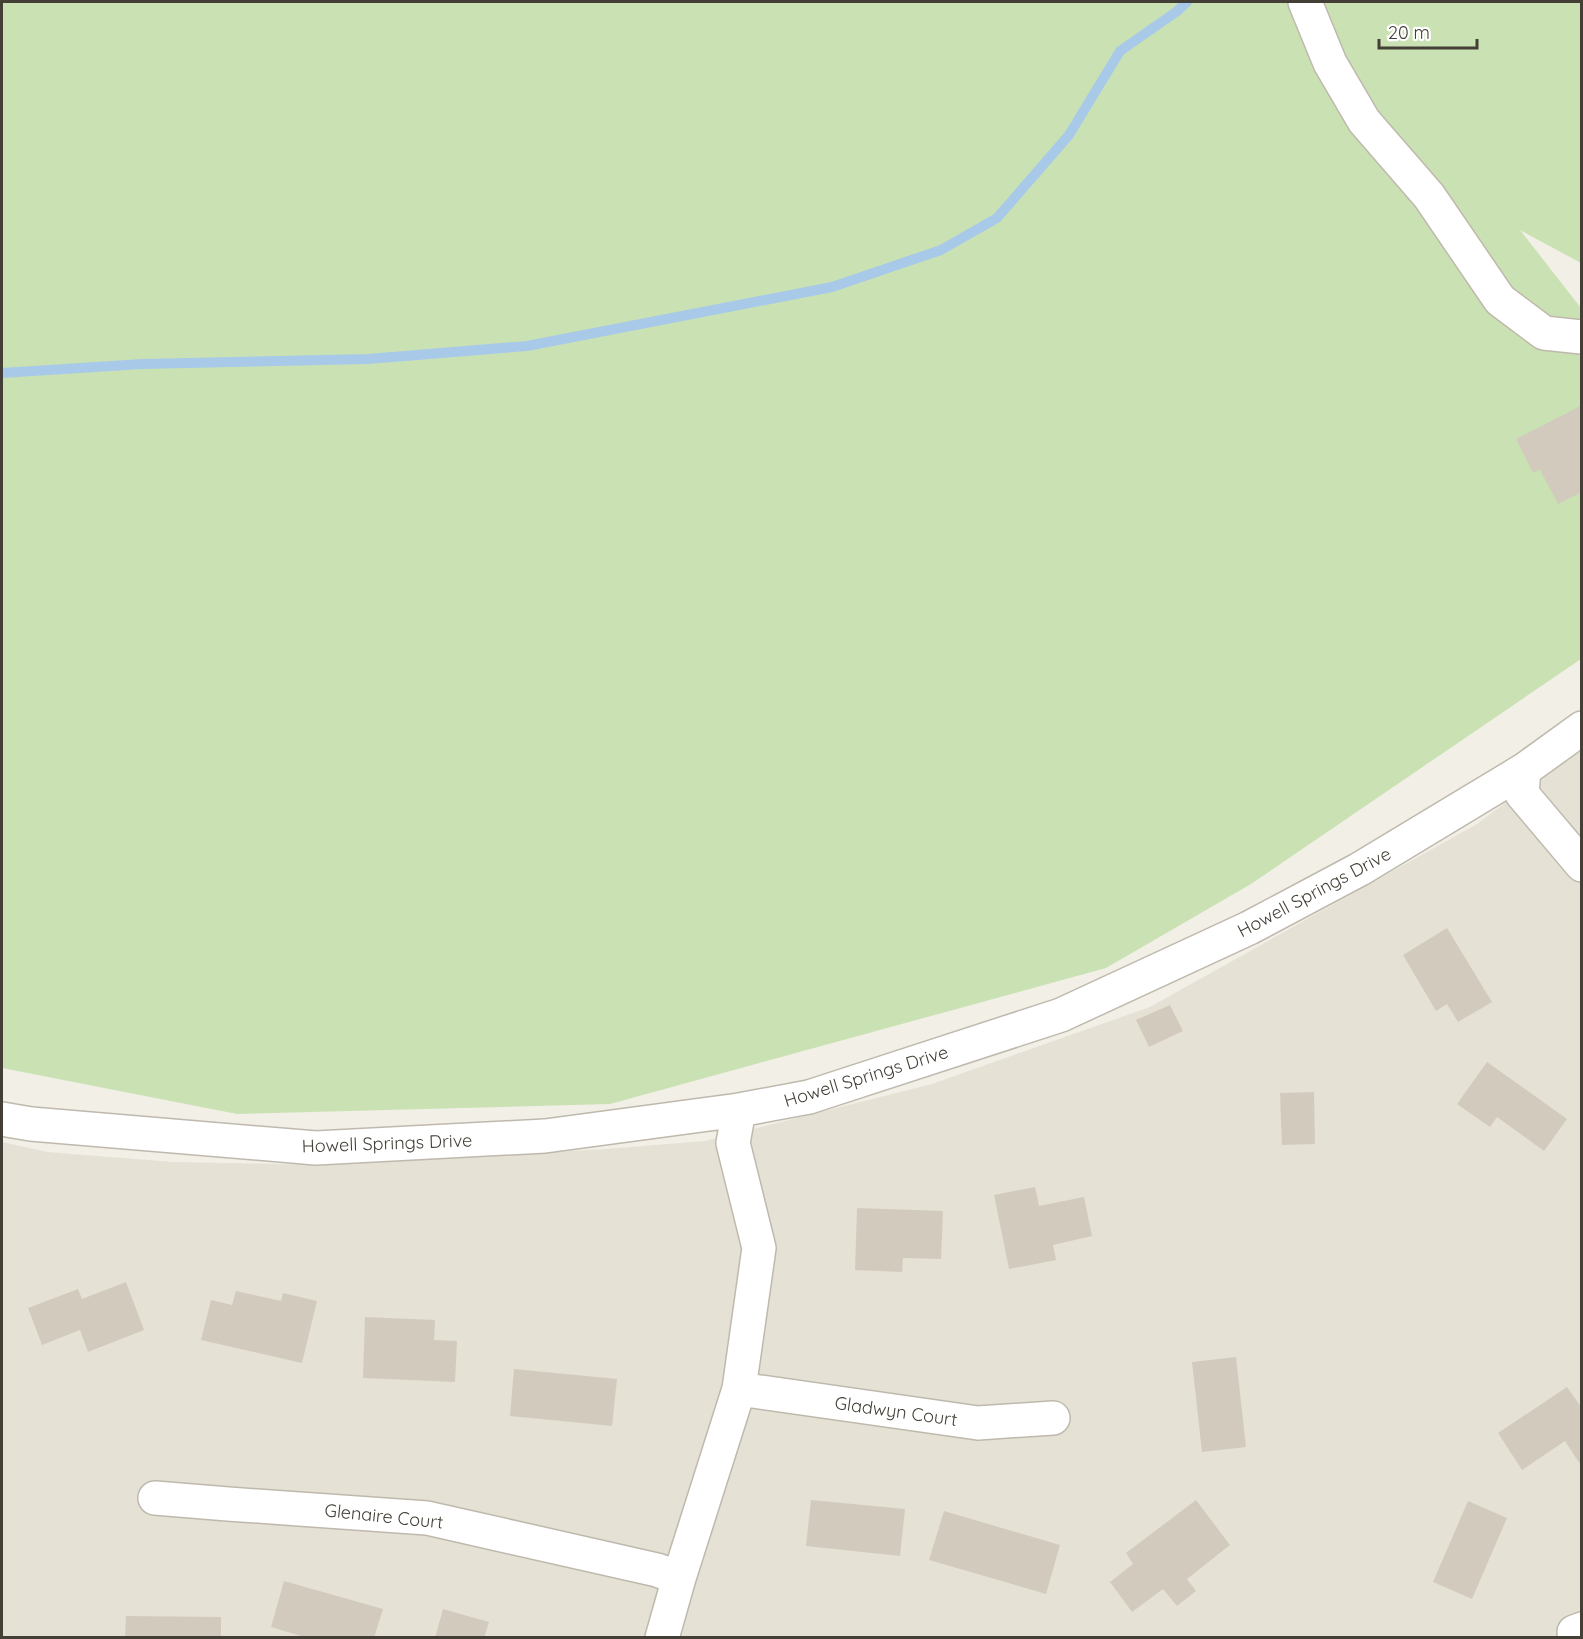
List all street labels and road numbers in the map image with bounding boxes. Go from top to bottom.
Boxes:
street label: Howell Springs Drive [1233,842,1395,942]
street label: Howell Springs Drive [781,1040,951,1112]
street label: Howell Springs Drive [301,1129,473,1157]
street label: Gladwyn Court [833,1391,959,1431]
street label: Glenaire Court [323,1498,445,1534]

